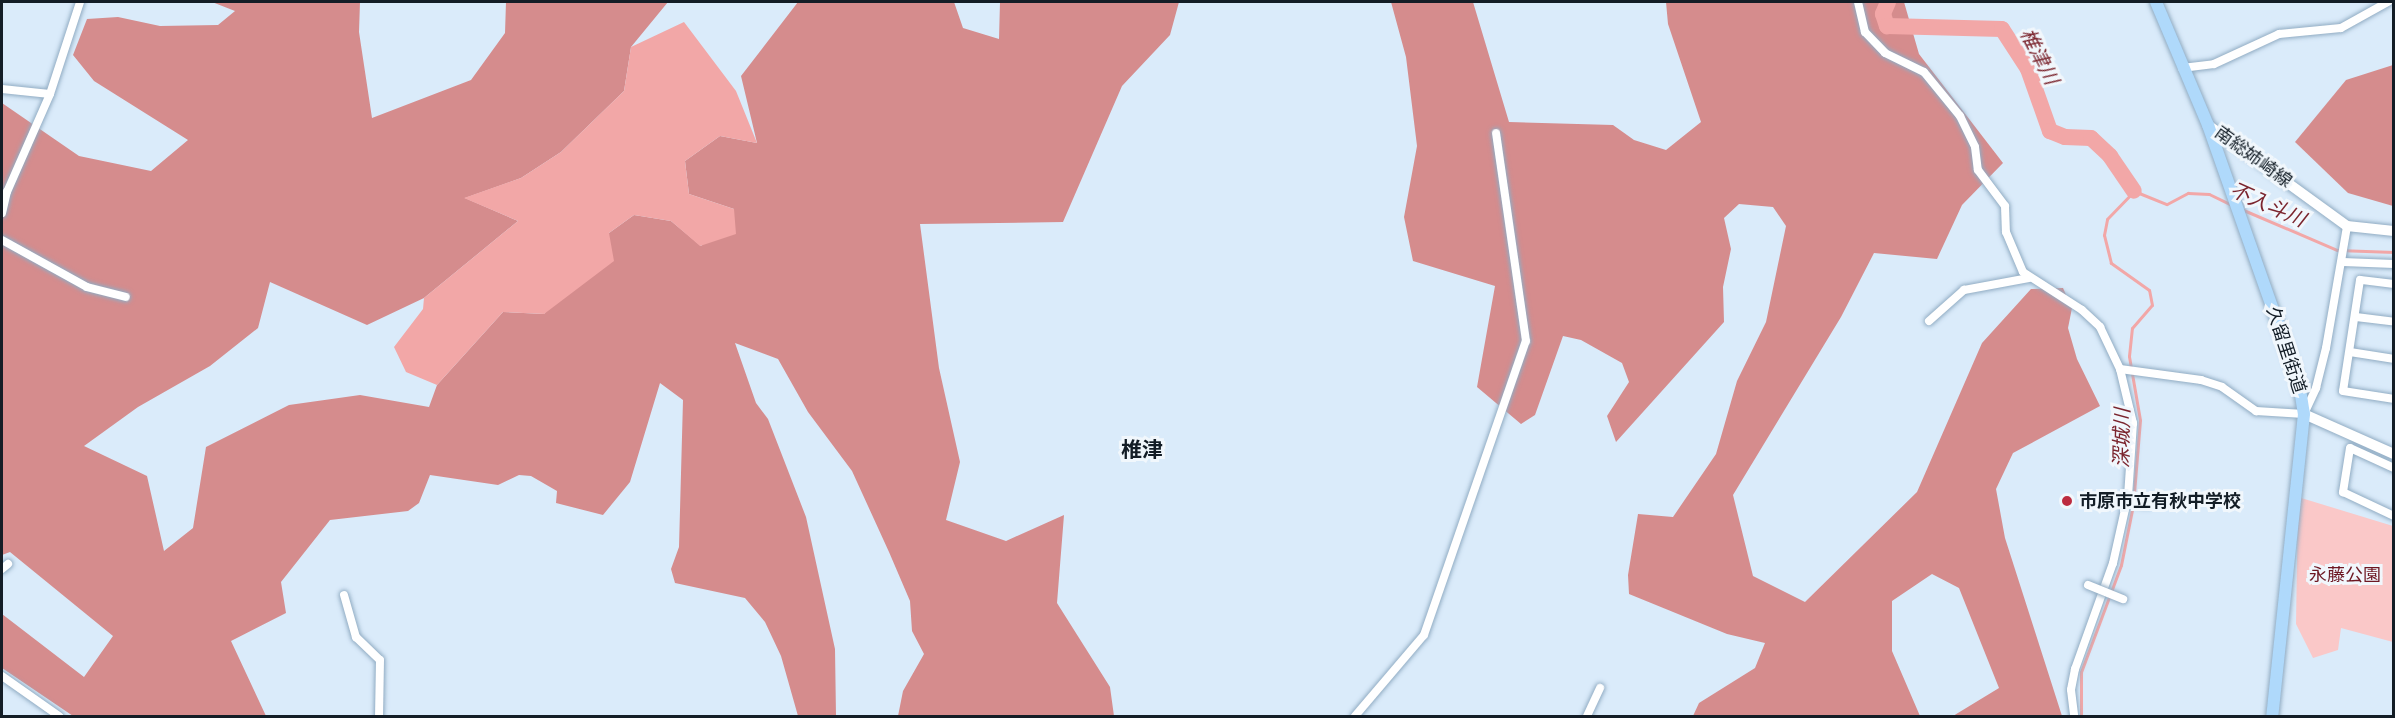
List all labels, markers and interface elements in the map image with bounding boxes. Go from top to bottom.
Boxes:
water label: 椎津川 [2016,24,2064,88]
street label: 南総姉崎線 [2210,122,2296,192]
water label: 不入斗川 [2227,177,2309,231]
street label: 久留里街道 [2262,304,2310,396]
water label: 深城川 [2108,408,2134,468]
district label: 椎津 [1121,436,1163,462]
place label: 市原市立有秋中学校 [2079,490,2241,512]
marker: 市原市立有秋中学校 [2060,494,2074,508]
park label: 永藤公園 [2309,564,2381,586]

